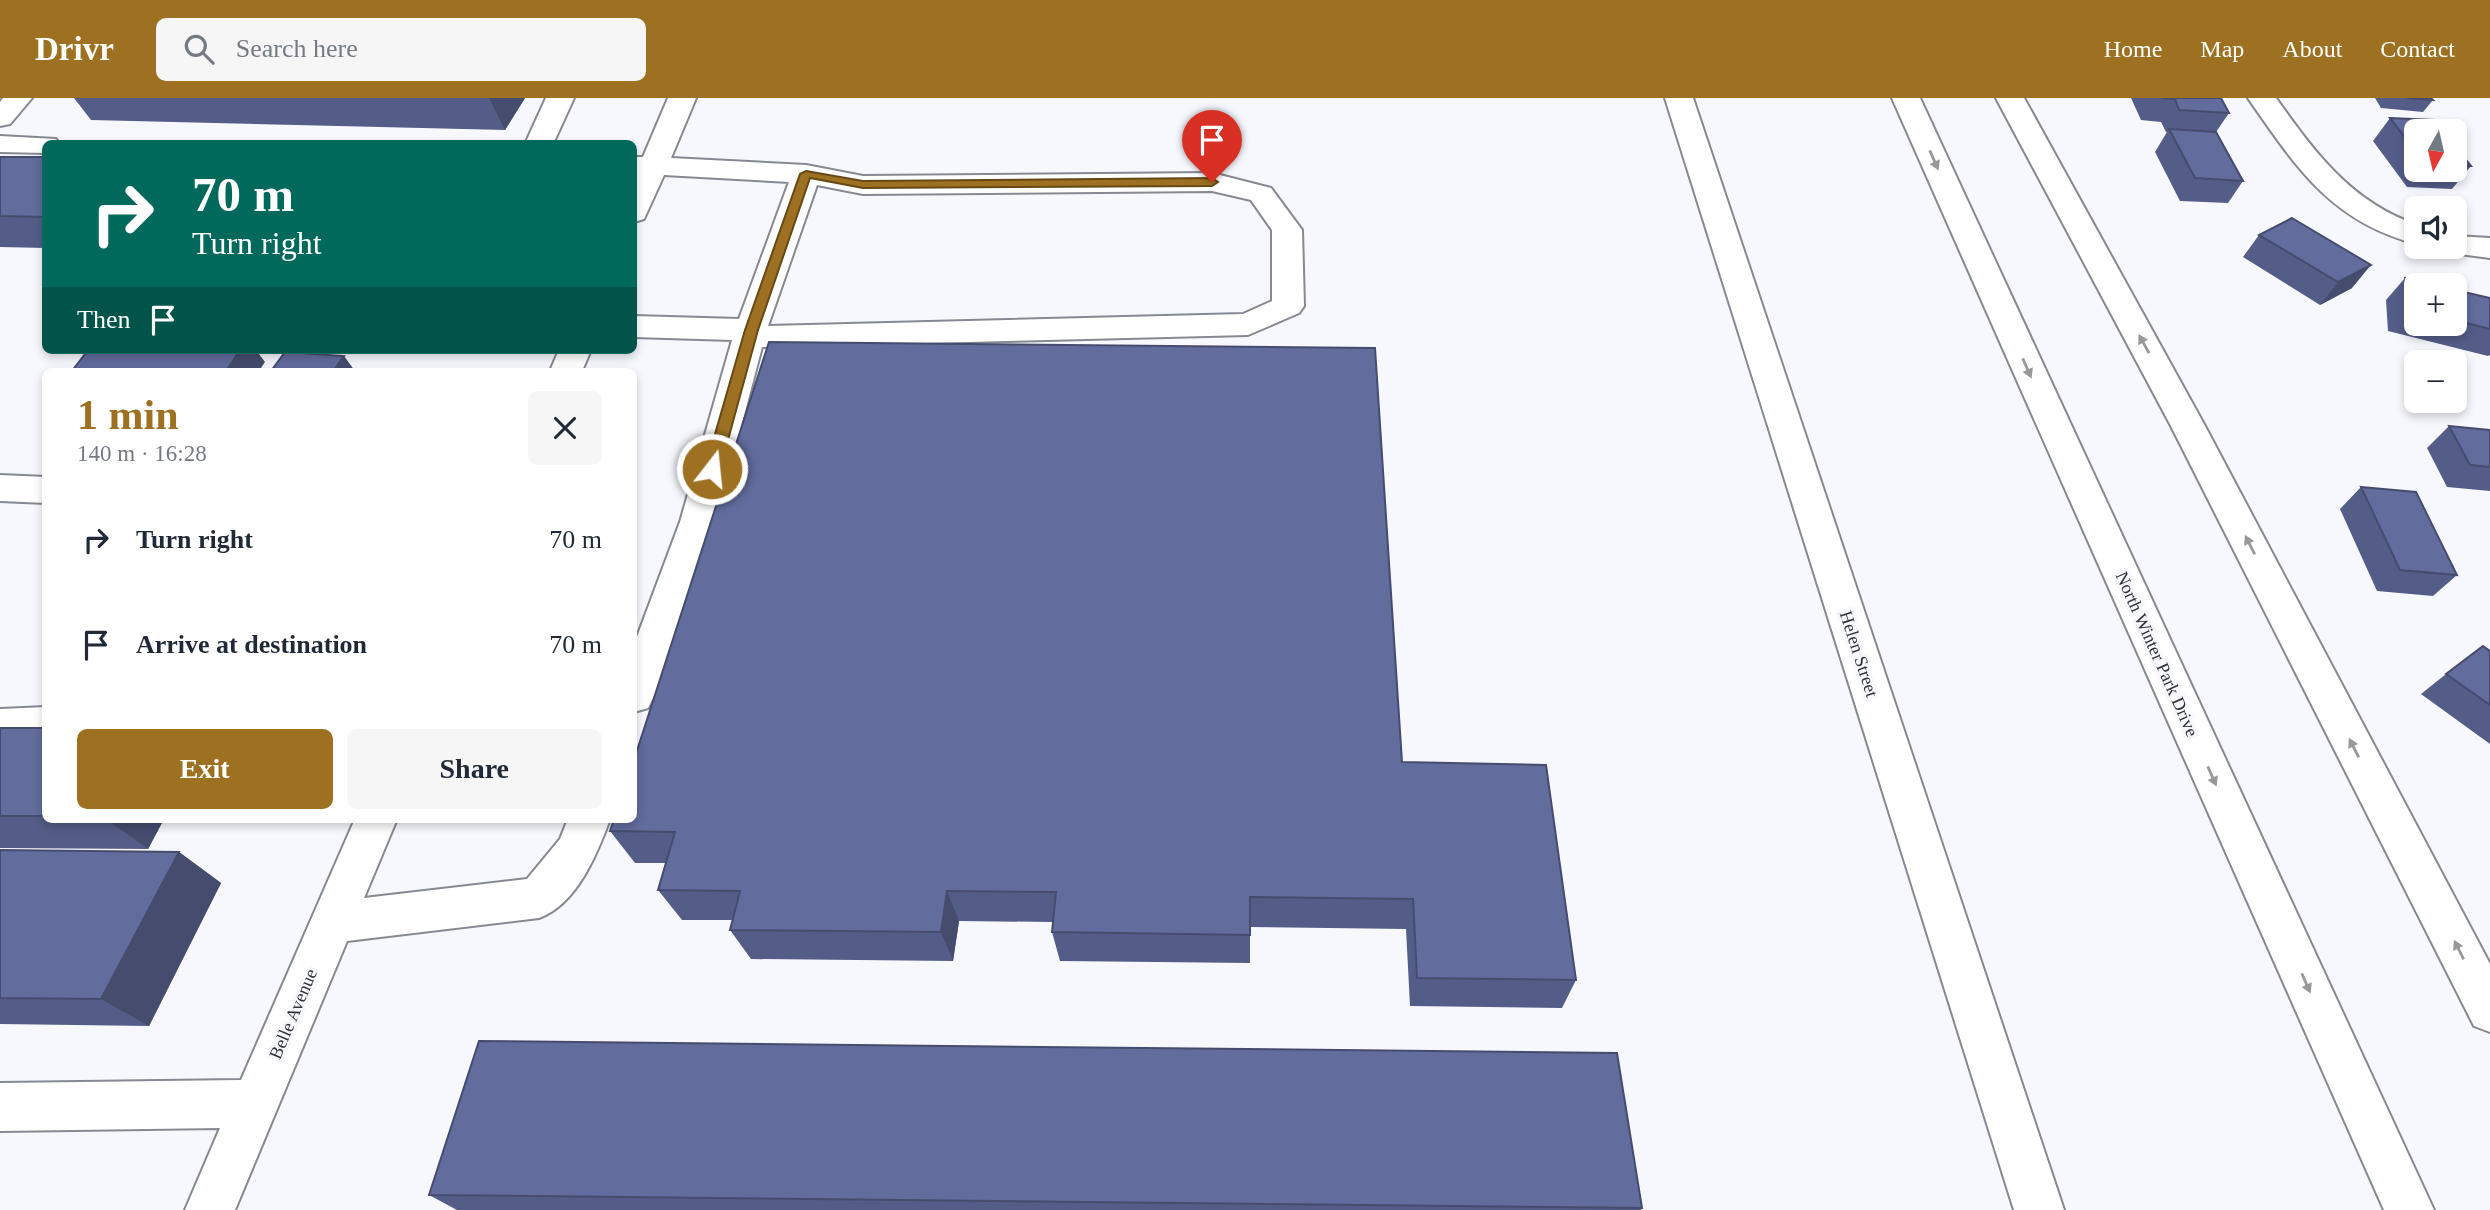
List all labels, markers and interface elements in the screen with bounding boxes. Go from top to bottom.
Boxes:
search box [156,18,646,81]
icon: search [180,30,218,68]
text: Drivr [35,31,114,67]
text: Search here [236,34,358,63]
text: Home [2104,36,2162,62]
text: Map [2200,36,2244,62]
text: About [2282,36,2342,62]
text: Contact [2380,36,2455,62]
pin [1182,110,1242,182]
north arrow [2404,119,2468,182]
map controls [2404,119,2467,413]
icon: arrive [1193,121,1231,159]
one-way arrow [1928,150,1940,170]
text: 70 m [192,167,294,222]
icon: right [77,168,168,259]
button: sound [2404,196,2467,259]
text: Turn right [192,225,322,261]
button: + [2404,273,2467,336]
icon: arrive [144,301,182,339]
text: Then [77,305,130,334]
one-way arrow [2138,334,2149,354]
button: − [2404,350,2467,413]
one-way arrow [2022,358,2033,378]
button: close [528,391,602,465]
text: 1 min [77,392,179,438]
position arrow [675,432,749,506]
text: 140 m · 16:28 [77,441,207,466]
icon: right [77,521,115,559]
text: Turn right [136,525,253,554]
text: 70 m [549,525,602,554]
one-way arrow [2244,535,2256,555]
street label: North Winter Park Drive [2112,568,2202,740]
street label: Helen Street [1836,608,1882,700]
icon: arrive [77,626,115,664]
text: Arrive at destination [136,630,367,659]
text: 70 m [549,630,602,659]
button: Exit [77,729,333,809]
button: Share [347,729,602,809]
one-way arrow [2349,737,2361,757]
one-way arrow [2206,766,2218,786]
one-way arrow [2453,940,2464,960]
street label: Belle Avenue [265,966,321,1062]
one-way arrow [2300,973,2312,993]

